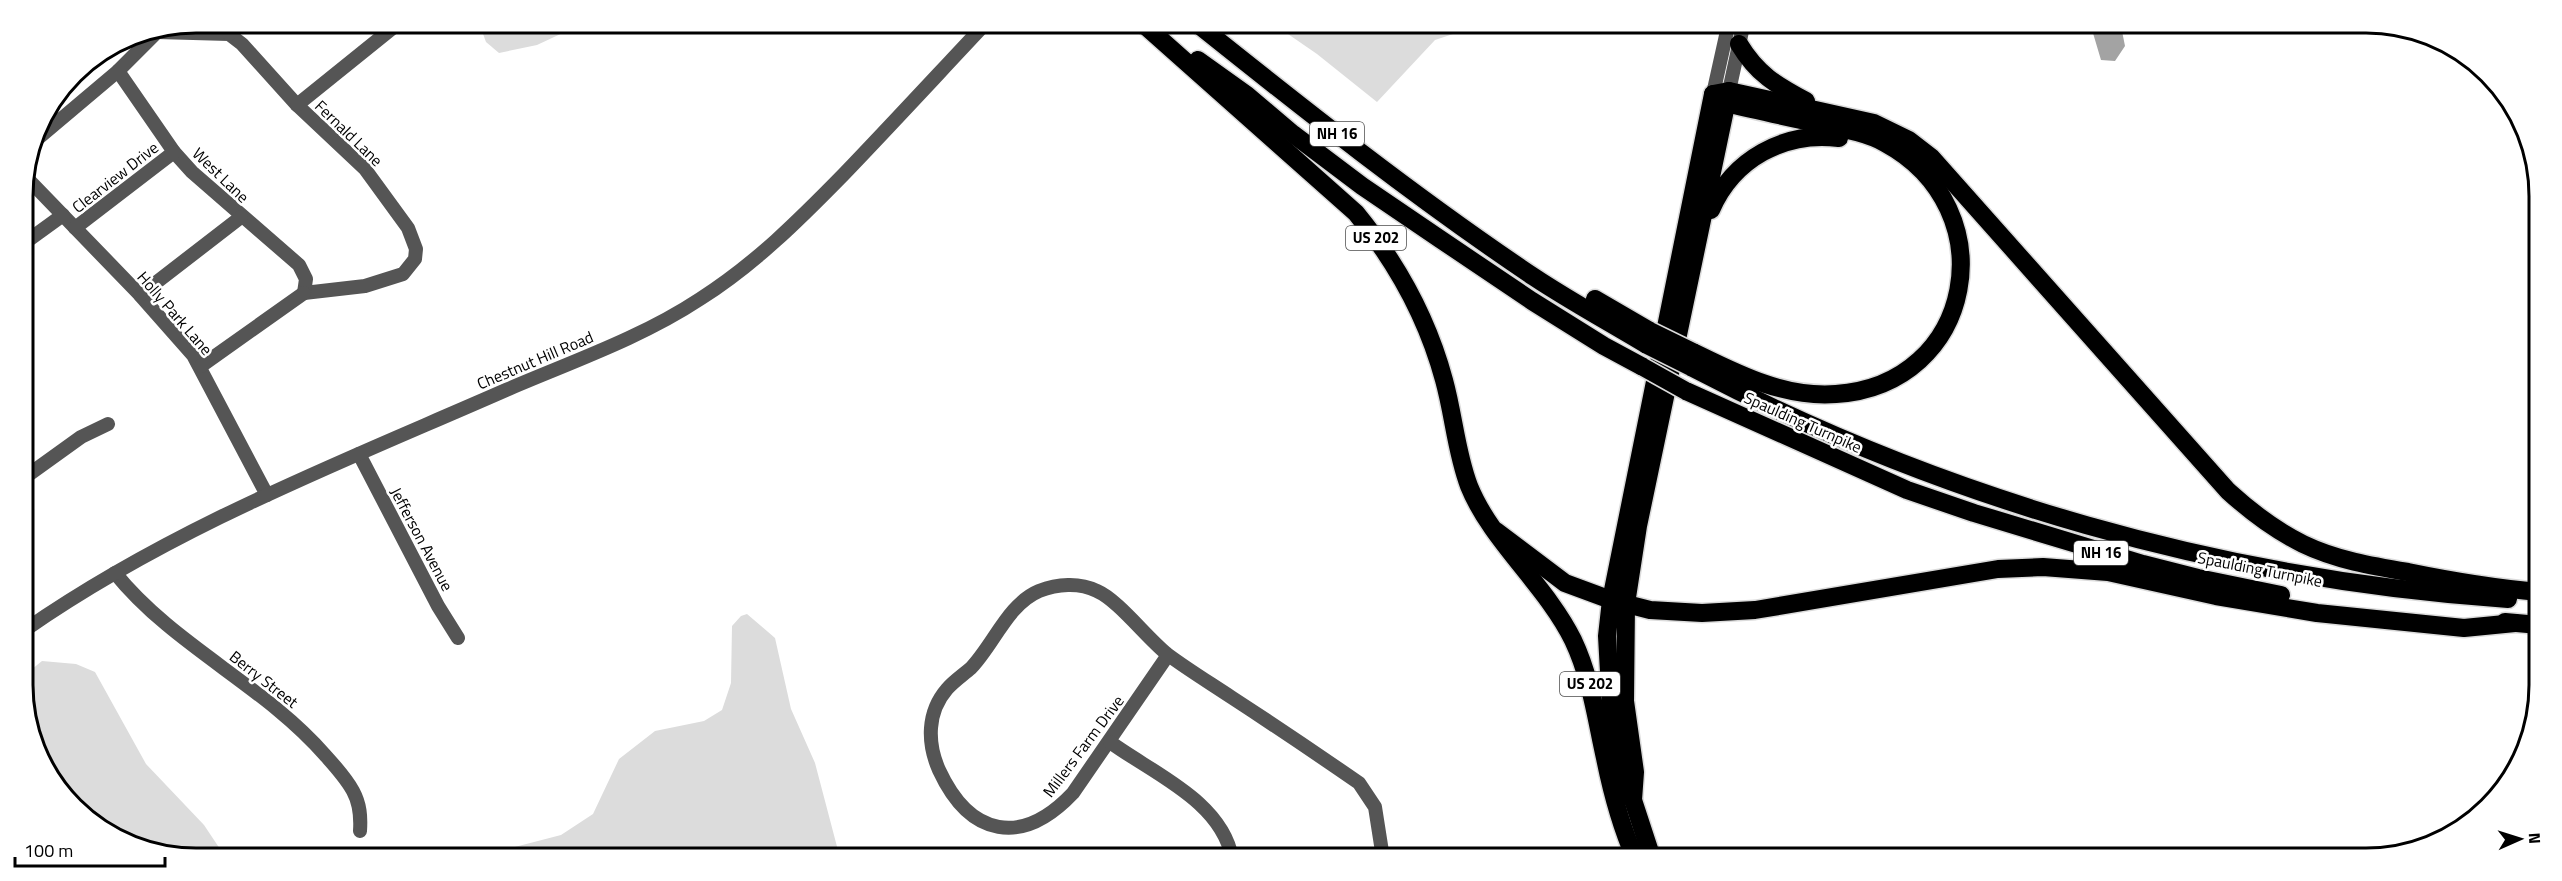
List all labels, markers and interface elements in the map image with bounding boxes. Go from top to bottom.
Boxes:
street label: Fernald Lane [310,94,388,172]
road number: NH 16 [1310,122,1364,146]
street label: Clearview Drive [67,136,163,218]
street label: West Lane [187,142,255,208]
road number: US 202 [1346,226,1406,250]
street label: Holly Park Lane [132,266,218,360]
street label: Chestnut Hill Road [473,325,597,395]
street label: Spaulding Turnpike [1740,385,1866,459]
street label: Jefferson Avenue [384,483,460,595]
road number: NH 16 [2074,541,2128,565]
street label: Spaulding Turnpike [2195,545,2325,593]
street label: Berry Street [224,644,304,714]
road number: US 202 [1560,672,1620,696]
street label: Millers Farm Drive [1037,690,1129,802]
north arrow [2490,809,2550,869]
scale bar [15,830,165,868]
text: N [2523,832,2547,844]
text: 100 m [24,837,73,864]

